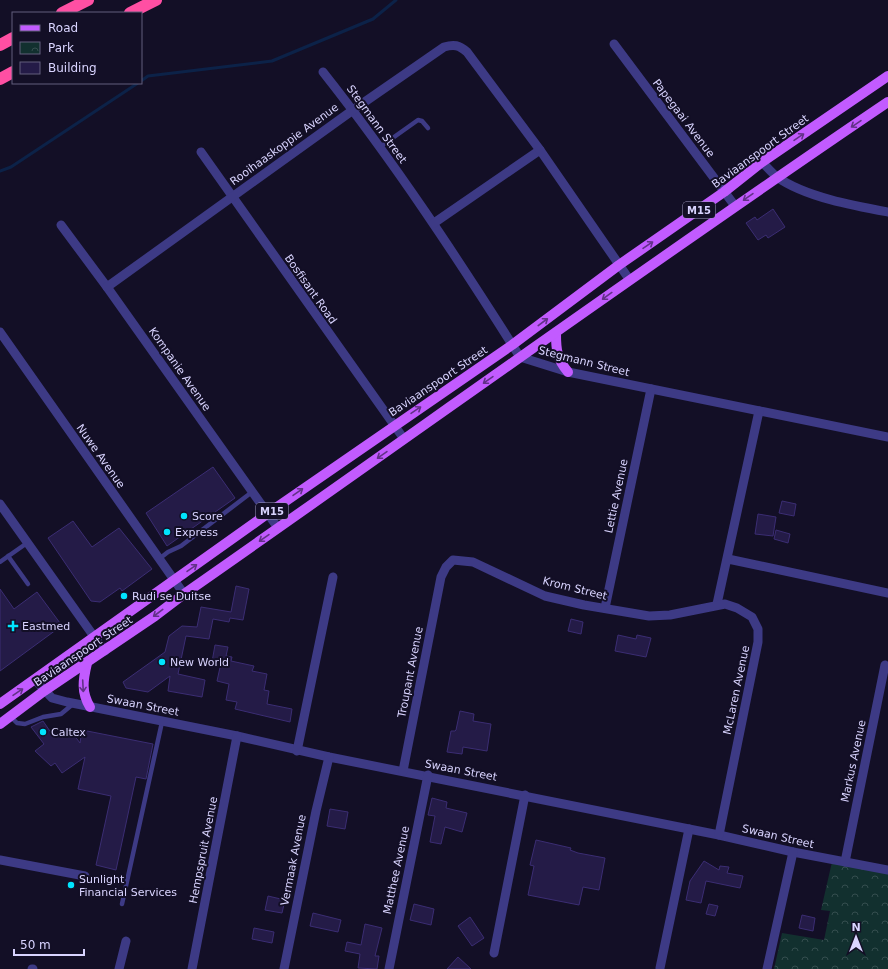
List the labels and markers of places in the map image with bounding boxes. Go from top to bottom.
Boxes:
place label: Score [192,510,223,523]
marker: Score [179,511,189,521]
place label: Express [175,526,218,539]
marker: Express [162,527,172,537]
place label: Rudi se Duitse [132,590,211,603]
marker: Rudi se Duitse [119,591,129,601]
marker: Eastmed [7,620,19,632]
place label: Eastmed [22,620,70,633]
place label: New World [170,656,229,669]
marker: New World [157,657,167,667]
place label: Caltex [51,726,86,739]
marker: Caltex [38,727,48,737]
place label: Sunlight Financial Services [79,873,177,899]
marker: Sunlight Financial Services [66,880,76,890]

